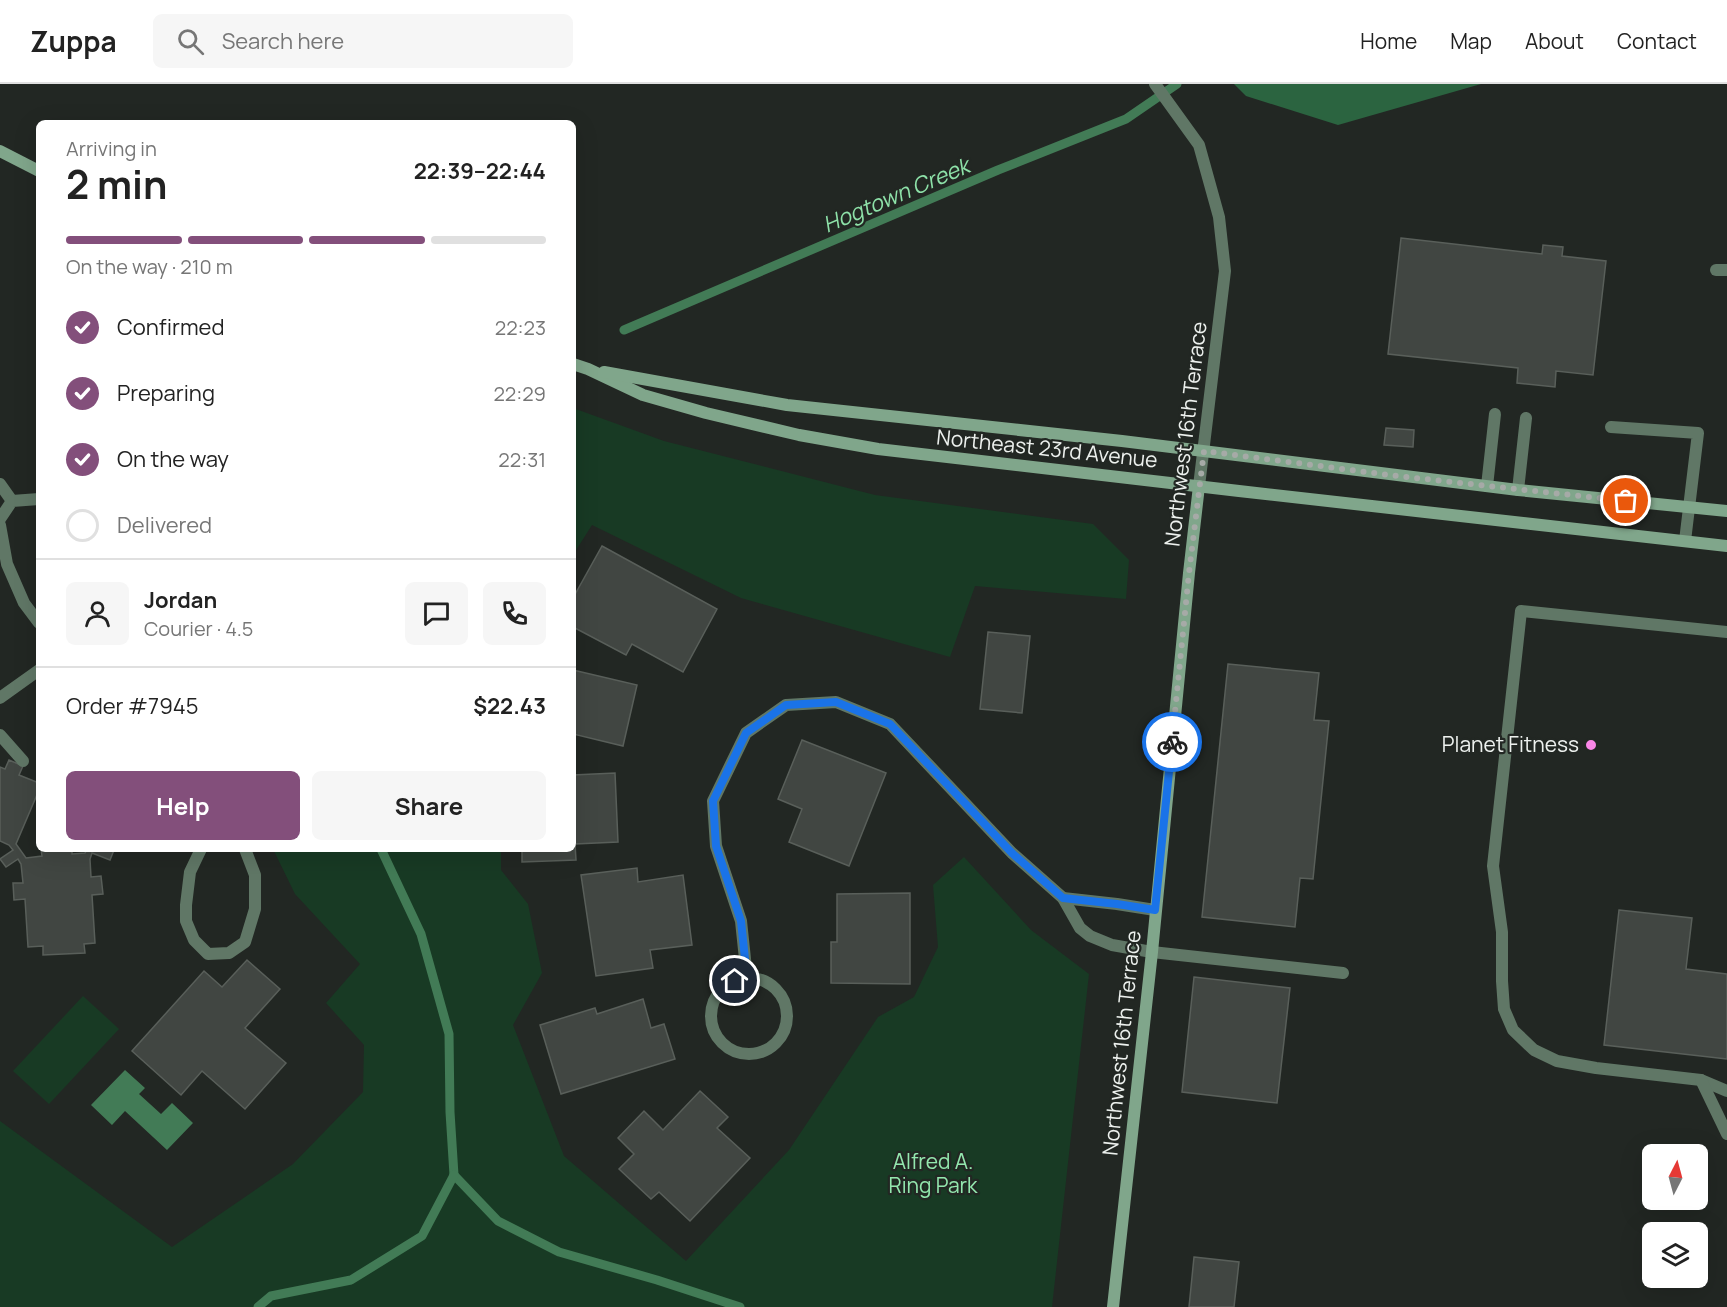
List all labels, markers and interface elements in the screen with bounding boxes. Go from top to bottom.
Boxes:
search box [153,14,573,68]
text: Zuppa [30,22,117,60]
icon: search [174,25,207,58]
text: Search here [222,26,344,56]
text: Home [1360,27,1417,55]
text: Map [1450,27,1492,55]
text: About [1525,27,1584,55]
text: Contact [1617,27,1697,55]
text: Arriving in [66,135,157,162]
water label: Hogtown Creek [818,149,977,239]
text: 22:39–22:44 [414,156,546,186]
text: 2 min [66,157,167,211]
text: On the way · 210 m [66,253,233,280]
icon: check [66,311,99,344]
text: Confirmed [117,312,225,342]
text: 22:23 [495,314,546,341]
street label: Northwest 16th Terrace [1157,320,1213,548]
icon: check [66,377,99,410]
text: Preparing [117,378,215,408]
text: 22:29 [493,380,546,407]
street label: Northeast 23rd Avenue [935,422,1159,474]
icon: check [66,443,99,476]
text: On the way [117,444,229,474]
text: 22:31 [498,446,546,473]
pin [1600,475,1651,526]
icon: bag [1609,484,1642,517]
text: Delivered [117,510,212,540]
button: person [66,582,129,645]
button: chat [405,582,468,645]
button: phone [483,582,546,645]
text: Jordan [144,585,217,615]
text: Courier · 4.5 [144,615,253,642]
text: Order #7945 [66,691,198,721]
text: $22.43 [473,691,546,721]
courier [1142,712,1202,772]
icon: bike [1156,726,1189,759]
place label: Planet Fitness [1442,730,1579,758]
marker: Planet Fitness [1584,738,1598,752]
button: Help [66,771,300,840]
button: Share [312,771,546,840]
street label: Northwest 16th Terrace [1095,929,1147,1157]
pin [709,955,760,1006]
icon: home [718,964,751,997]
north arrow [1642,1144,1708,1210]
map controls [1642,1144,1708,1288]
park label: Alfred A. Ring Park [888,1147,978,1199]
button: layers [1642,1222,1708,1288]

